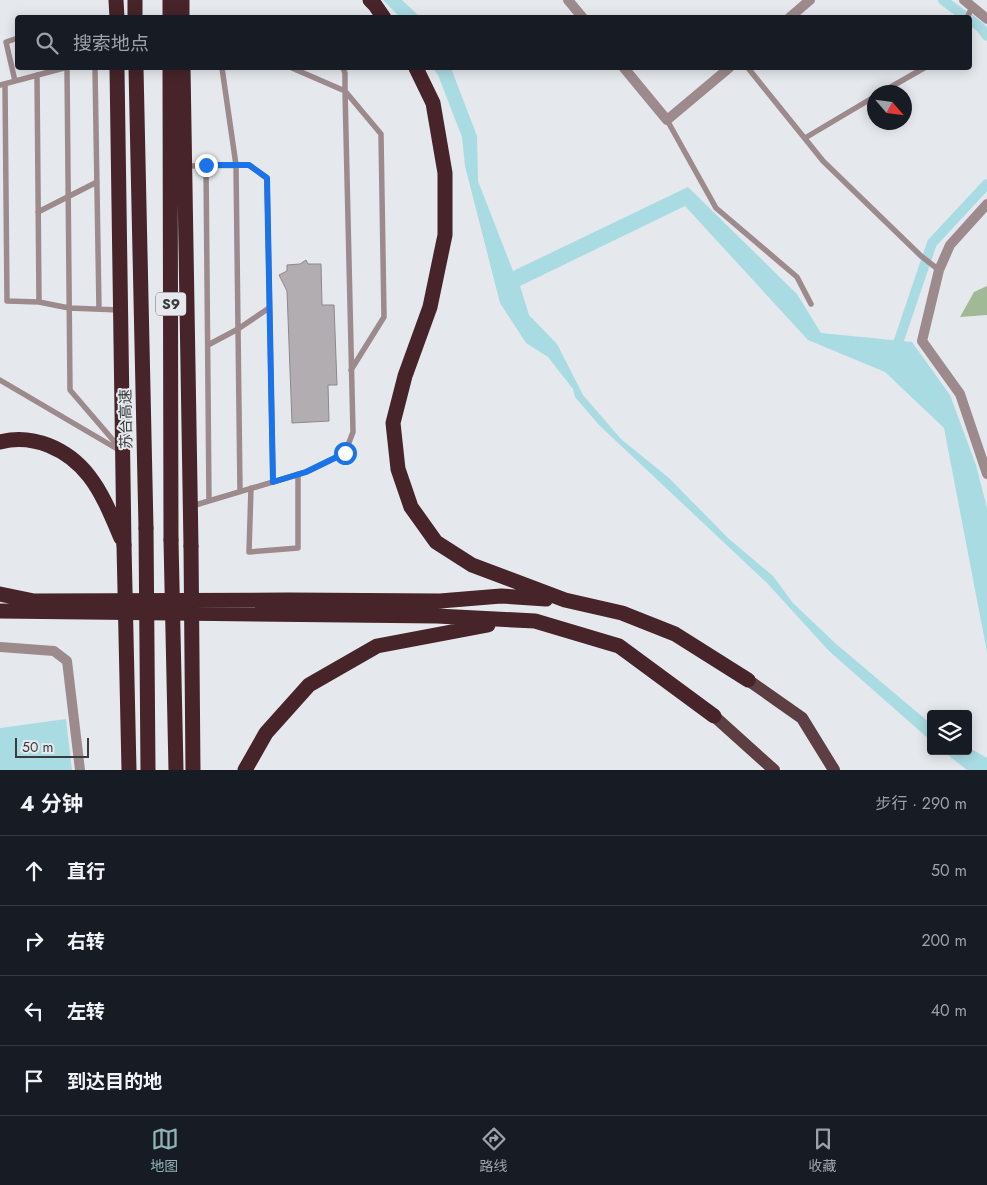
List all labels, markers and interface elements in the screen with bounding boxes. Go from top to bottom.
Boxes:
search box [15,15,972,70]
icon: search [33,29,61,57]
text: 搜索地点 [73,30,149,57]
north arrow [867,85,912,130]
route end [195,154,218,177]
road number: S9 [156,292,186,316]
street label: 苏台高速 [114,389,138,449]
route start [334,442,357,465]
map controls [927,710,972,755]
button: layers [927,710,972,755]
scale bar [15,735,89,758]
text: 50 m [22,737,53,757]
text: 4 分钟 [20,789,83,819]
text: 步行 · 290 m [875,792,967,815]
icon: ahead [20,857,48,885]
text: 直行 [67,858,105,885]
text: 50 m [931,859,967,882]
icon: right [20,927,48,955]
text: 右转 [67,928,105,955]
text: 200 m [921,929,967,952]
icon: left [20,997,48,1025]
text: 左转 [67,998,105,1025]
text: 40 m [931,999,967,1022]
icon: arrive [20,1067,48,1095]
text: 到达目的地 [67,1068,162,1095]
tab: 地图 [151,1125,179,1176]
tab: 路线 [480,1125,508,1176]
tab: 收藏 [809,1125,837,1176]

